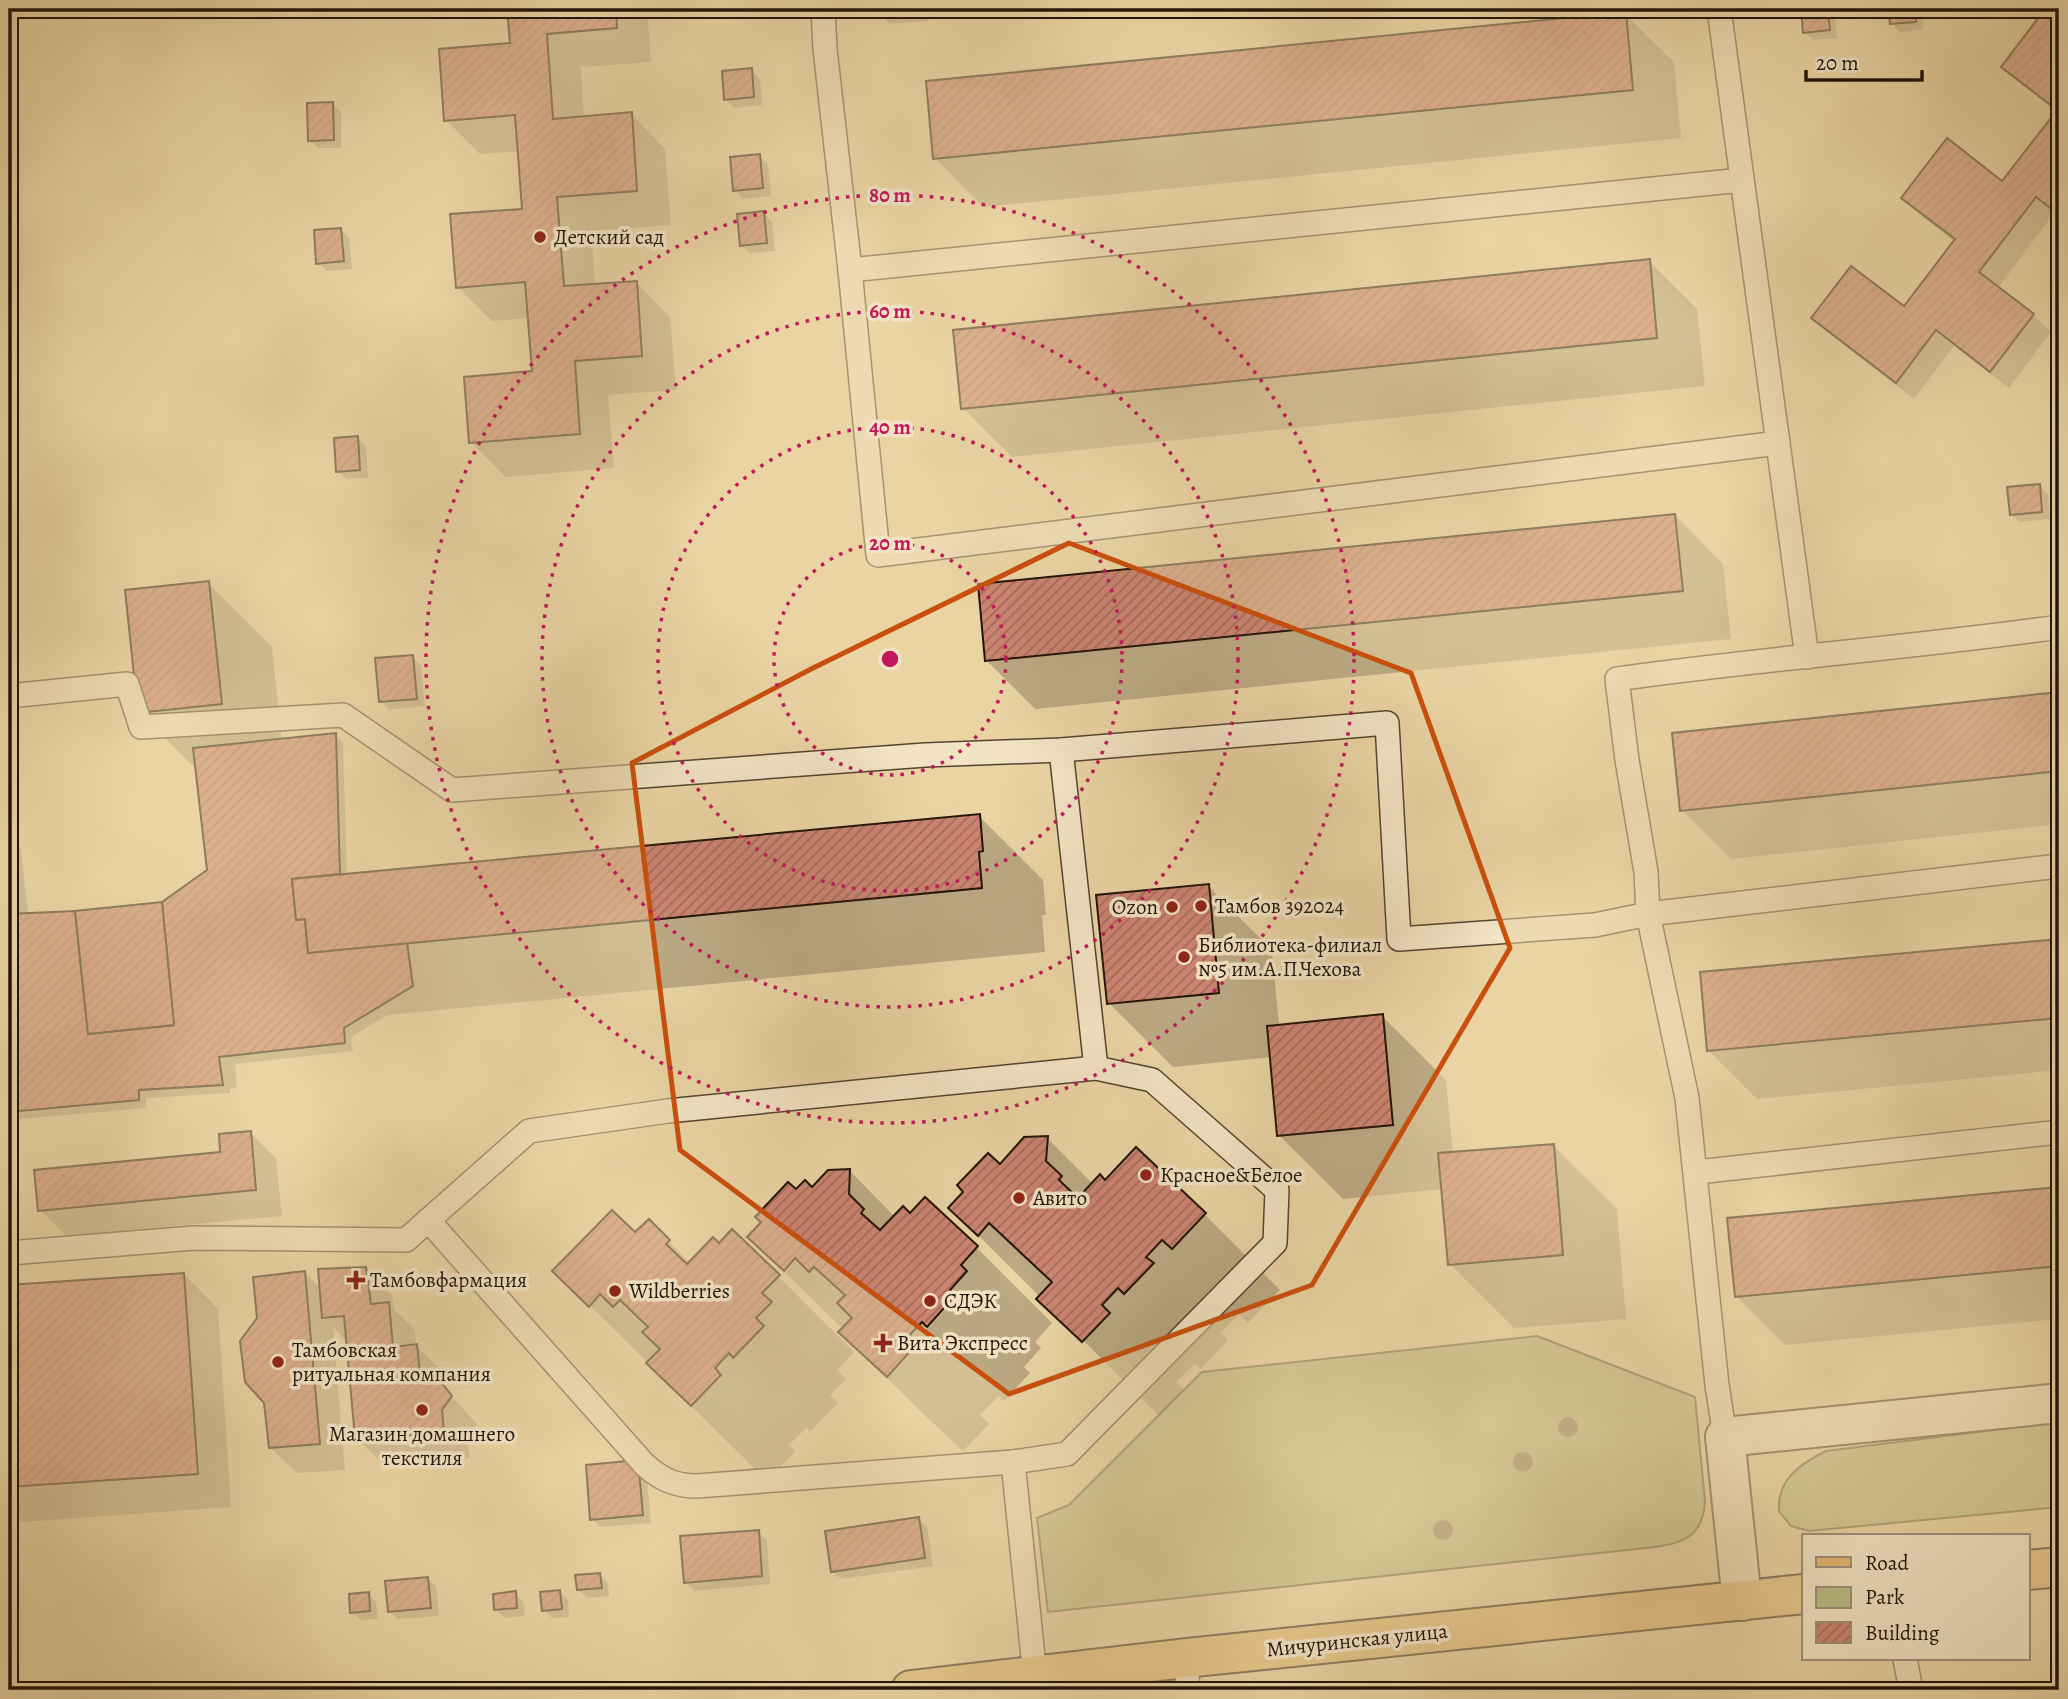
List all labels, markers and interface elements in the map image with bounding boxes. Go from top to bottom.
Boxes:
scale bar [1806,38,1921,82]
text: 20 m [1816,49,1859,77]
text: 80 m [869,181,911,209]
place label: Детский сад [554,223,664,251]
marker: Детский сад [532,229,548,245]
text: 60 m [869,297,911,325]
text: 40 m [869,413,911,441]
text: 20 m [869,529,911,557]
centre of rings [878,647,902,671]
place label: Тамбов 392024 [1215,892,1344,920]
place label: Ozon [1112,893,1158,921]
marker: Тамбов 392024 [1193,898,1209,914]
marker: Ozon [1164,899,1180,915]
place label: Библиотека-филиал №5 им.А.П.Чехова [1198,931,1382,983]
marker: Библиотека-филиал №5 им.А.П.Чехова [1176,949,1192,965]
place label: Красное&Белое [1160,1161,1303,1189]
marker: Красное&Белое [1138,1167,1154,1183]
place label: Авито [1032,1184,1087,1212]
marker: Авито [1011,1190,1027,1206]
place label: Тамбовфармация [370,1266,527,1294]
marker: Тамбовфармация [348,1272,364,1288]
place label: Wildberries [628,1277,730,1305]
marker: Wildberries [607,1283,623,1299]
place label: СДЭК [944,1287,998,1315]
marker: СДЭК [922,1293,938,1309]
place label: Вита Экспресс [897,1329,1028,1357]
marker: Вита Экспресс [875,1335,891,1351]
place label: Тамбовская ритуальная компания [292,1336,491,1388]
marker: Тамбовская ритуальная компания [270,1354,286,1370]
marker: Магазин домашнего текстиля [414,1402,430,1418]
place label: Магазин домашнего текстиля [329,1420,515,1472]
legend [1802,1534,2030,1660]
text: Road [1865,1549,1909,1577]
text: Park [1865,1583,1905,1611]
street label: Мичуринская улица [1265,1617,1449,1663]
text: Building [1865,1619,1940,1647]

